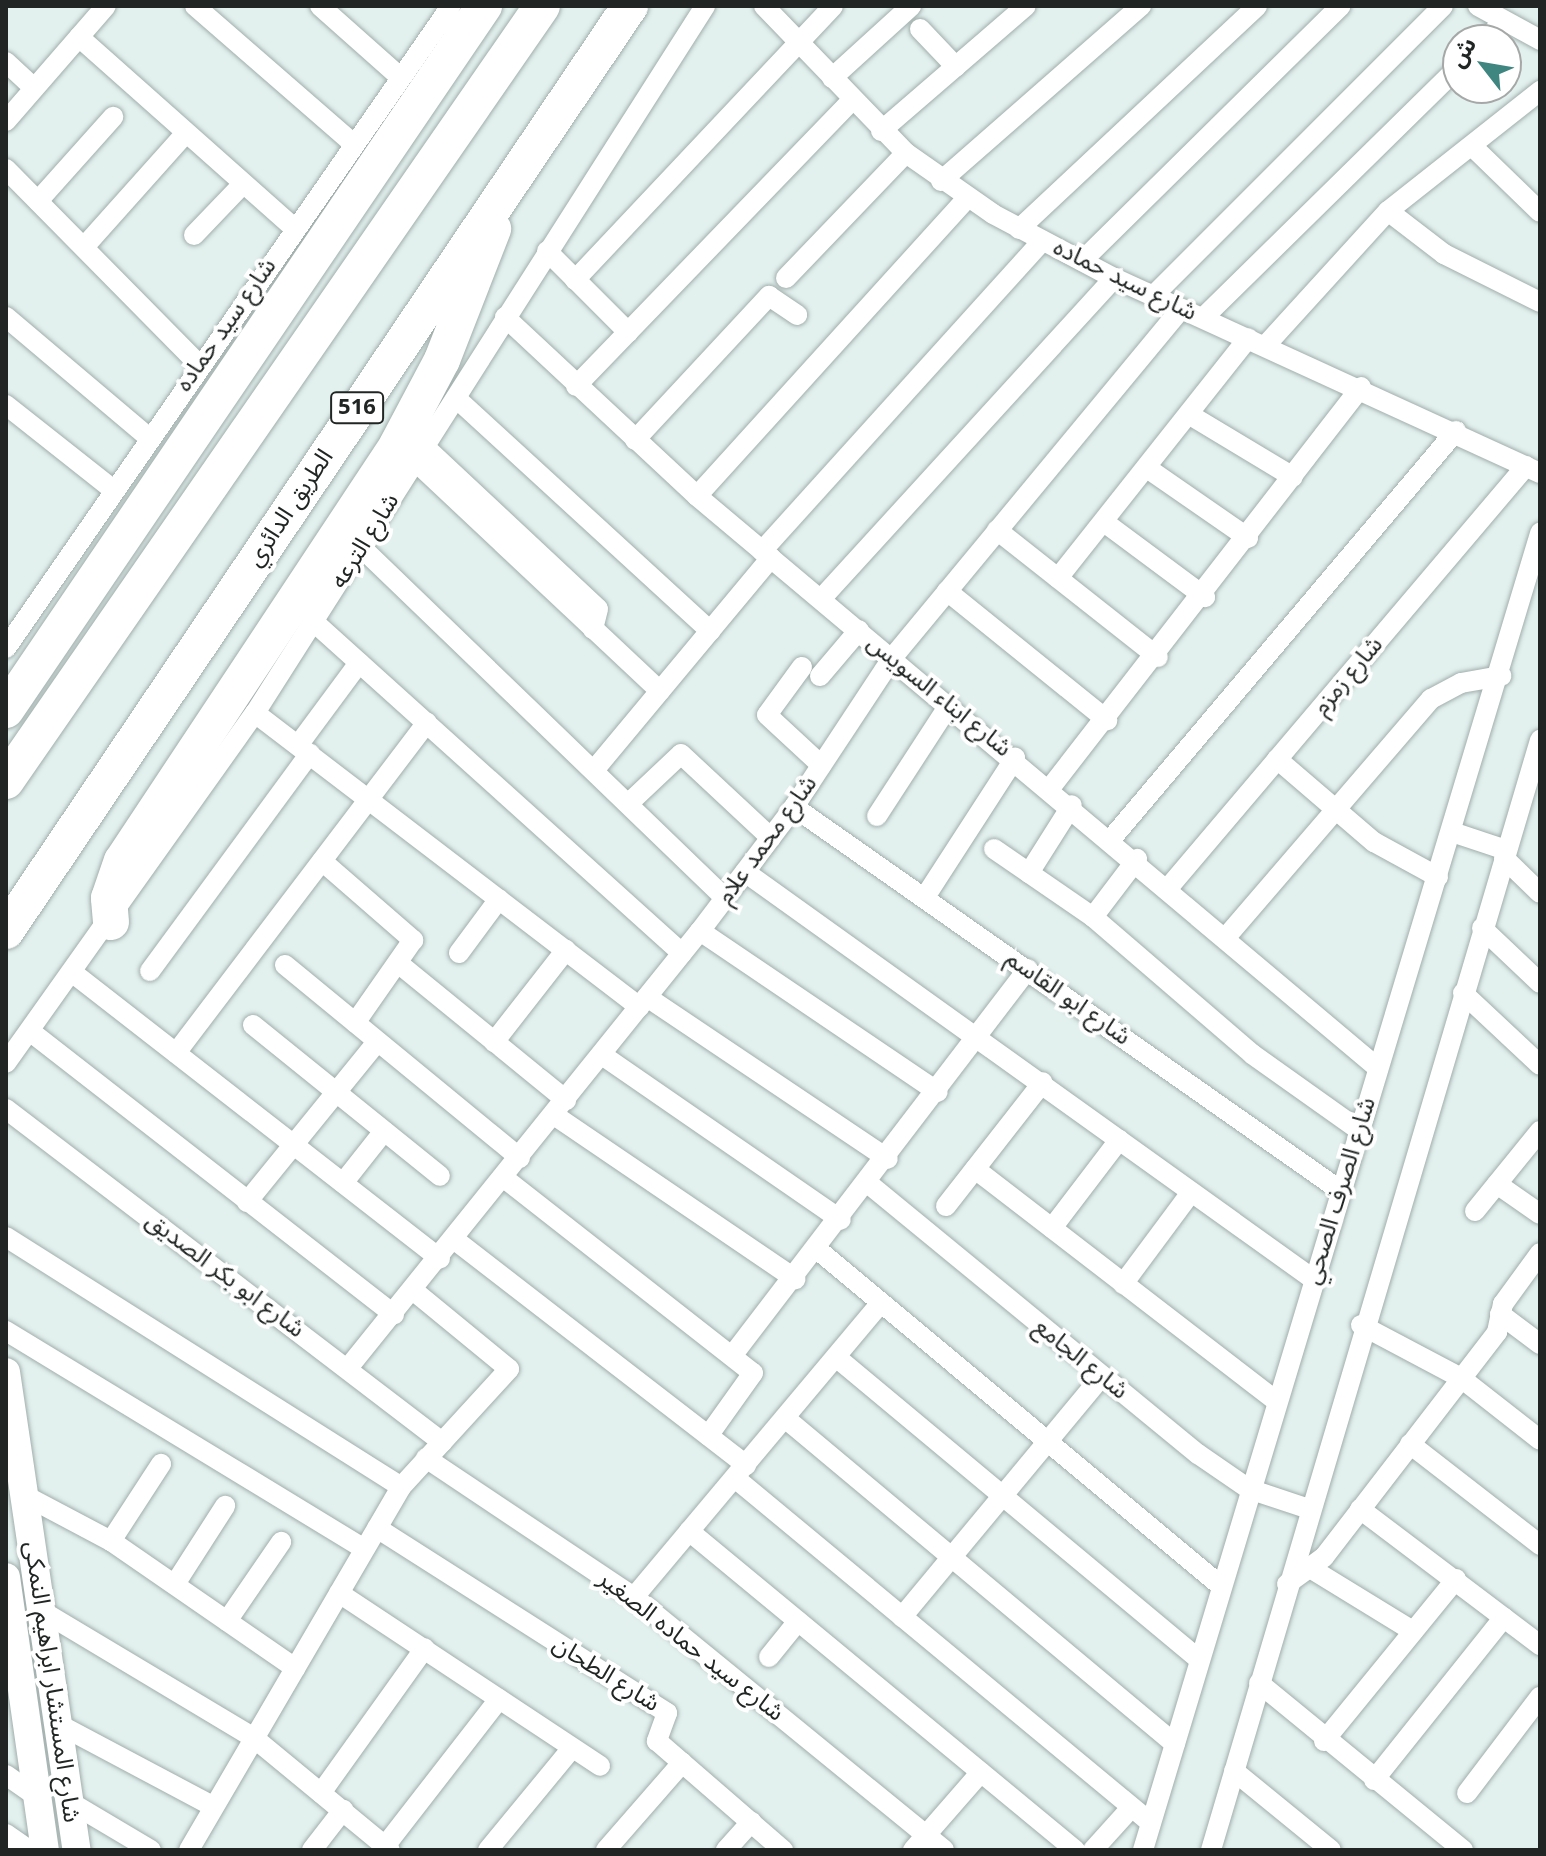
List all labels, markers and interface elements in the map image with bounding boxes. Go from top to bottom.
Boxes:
north arrow [1442,24,1522,104]
text: ش [1436,28,1491,77]
street label: شارع سيد حماده [1049,233,1201,327]
street label: شارع سيد حماده [169,253,283,397]
road number: 516 [329,390,385,426]
street label: الطريق الدائري [240,444,340,572]
street label: شارع الترعه [325,488,405,594]
street label: شارع ابناء السويس [861,629,1017,763]
street label: شارع زمزم [1307,631,1389,721]
street label: شارع محمد علام [711,770,823,910]
street label: شارع ابو القاسم [1000,944,1136,1052]
street label: شارع الصرف الصحي [1298,1094,1382,1288]
street label: شارع ابو بكر الصديق [140,1206,310,1344]
street label: شارع الجامع [1028,1312,1134,1406]
street label: شارع المستشار ابراهيم النمكى [18,1539,86,1825]
street label: شارع سيد حماده الصغير [592,1565,790,1727]
street label: شارع الطحان [547,1630,665,1718]

